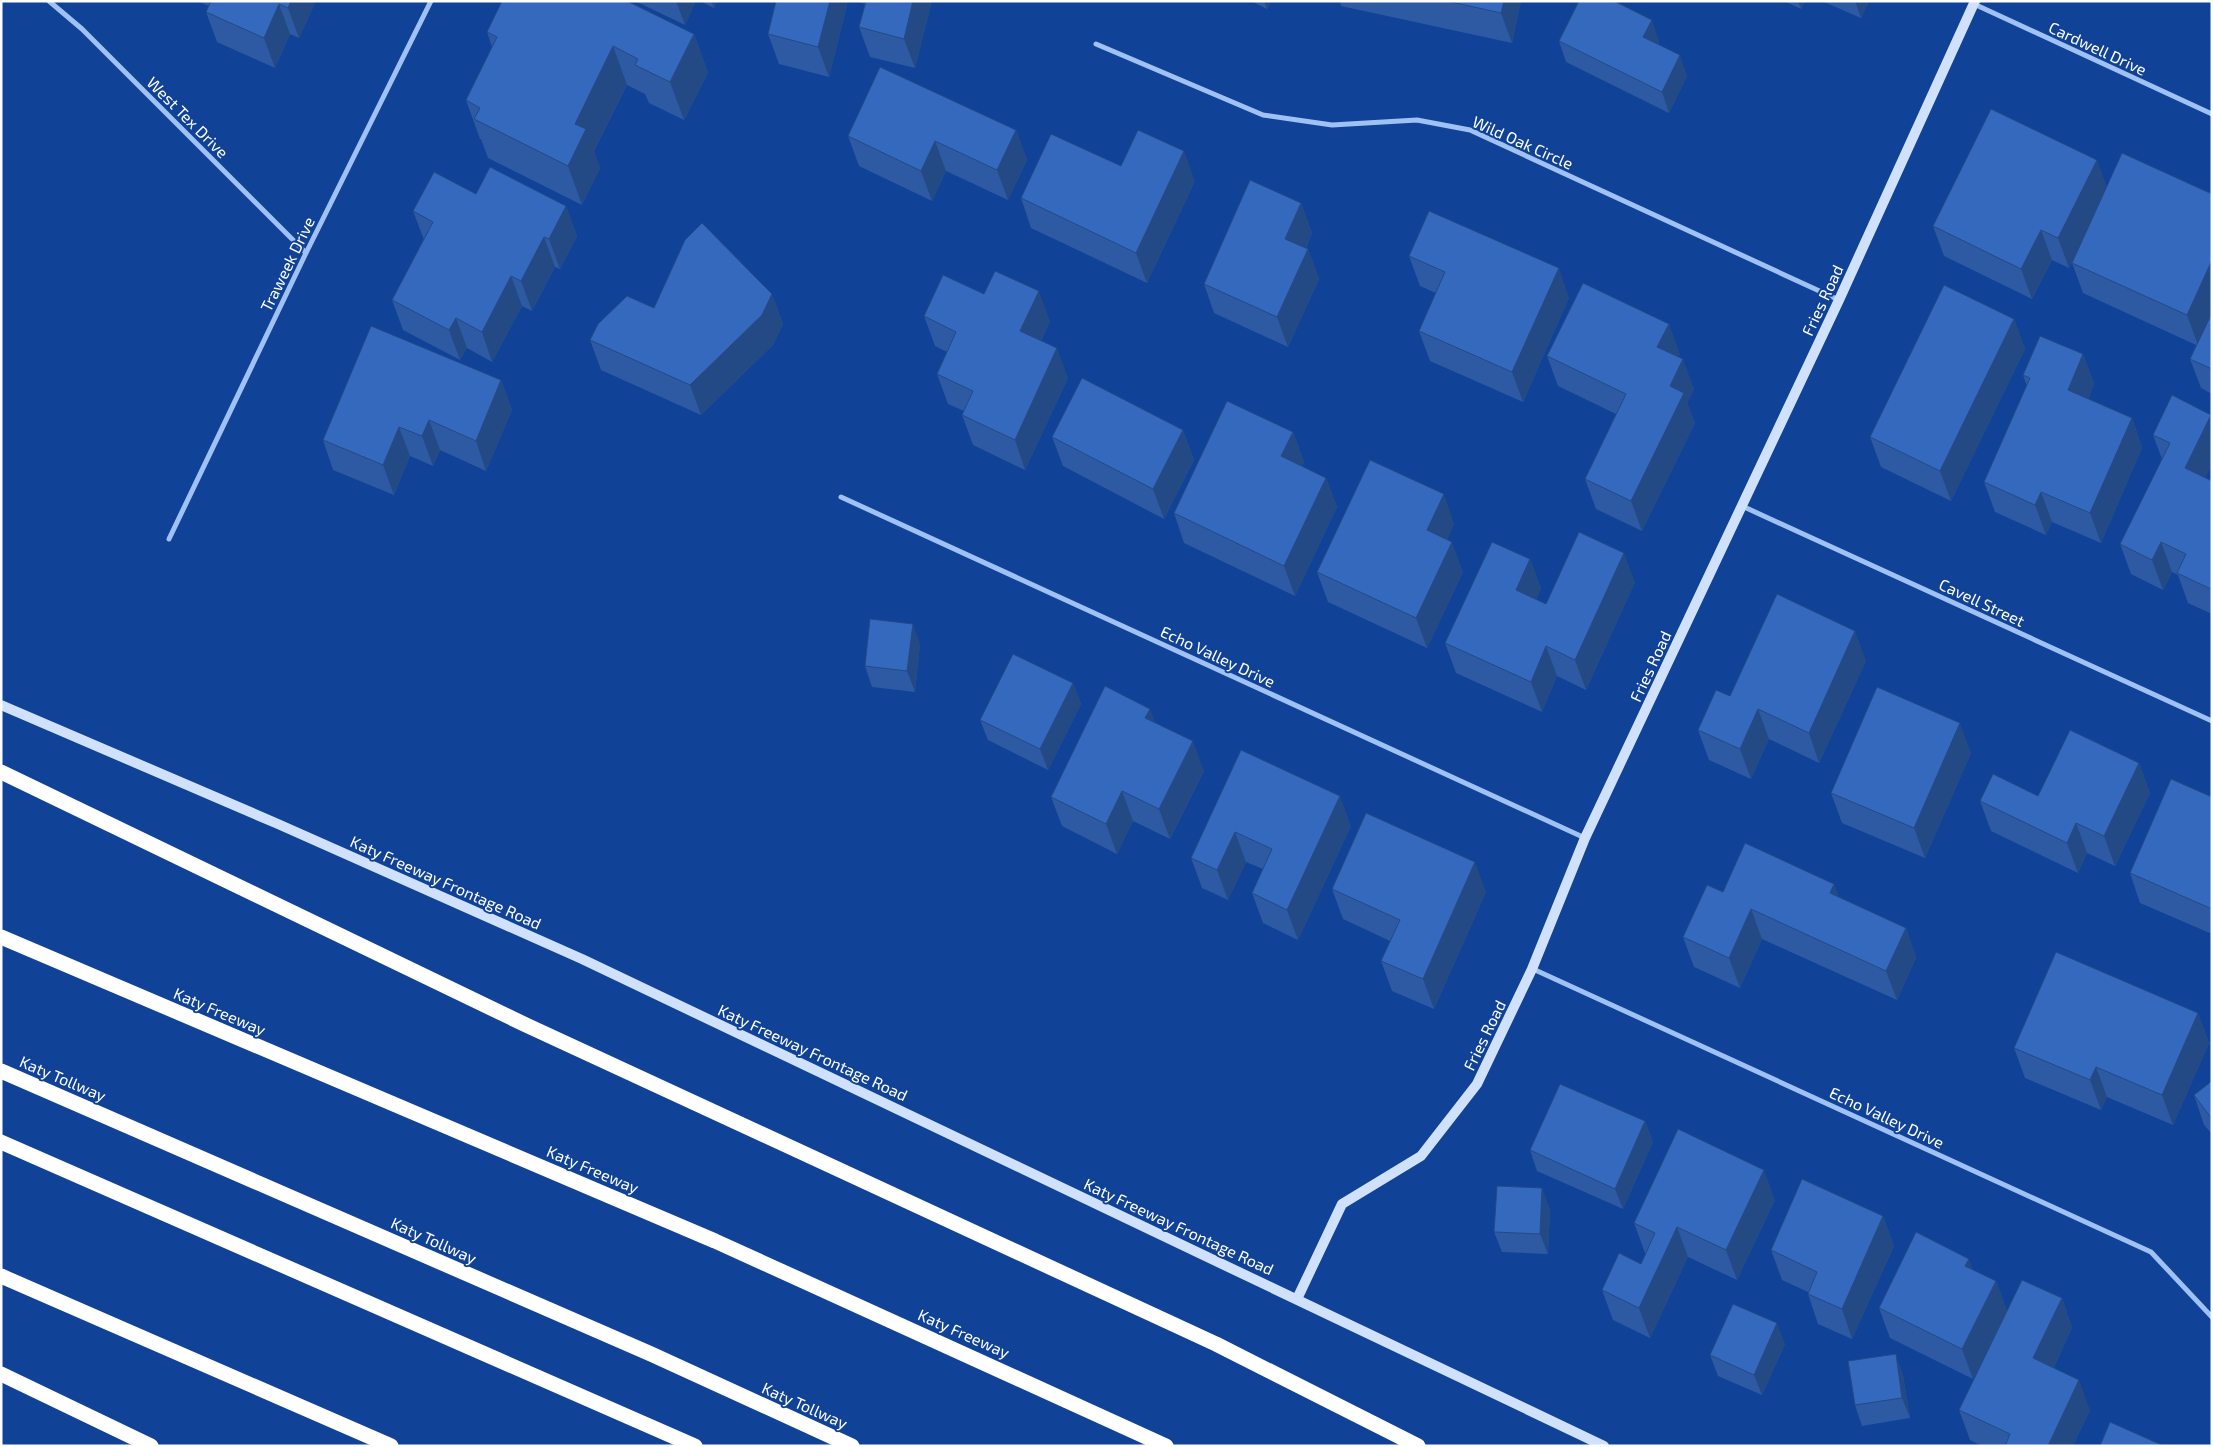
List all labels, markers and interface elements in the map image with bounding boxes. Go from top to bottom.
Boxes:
street label: Cardwell Drive [2046,17,2150,79]
street label: West Tex Drive [143,72,233,162]
street label: Wild Oak Circle [1470,111,1576,173]
street label: Traweek Drive [256,214,318,314]
street label: Fries Road [1797,262,1847,338]
street label: Cavell Street [1936,574,2028,630]
street label: Echo Valley Drive [1158,621,1278,691]
street label: Fries Road [1625,628,1675,704]
street label: Katy Freeway Frontage Road [348,831,544,933]
street label: Katy Freeway [171,983,269,1039]
street label: Fries Road [1459,997,1509,1073]
street label: Katy Freeway Frontage Road [715,1000,911,1104]
street label: Katy Tollway [17,1051,110,1105]
street label: Echo Valley Drive [1827,1082,1947,1152]
street label: Katy Freeway [544,1141,642,1197]
street label: Katy Freeway Frontage Road [1081,1174,1277,1278]
street label: Katy Tollway [388,1213,480,1268]
street label: Katy Freeway [915,1304,1013,1362]
street label: Katy Tollway [759,1378,851,1433]

